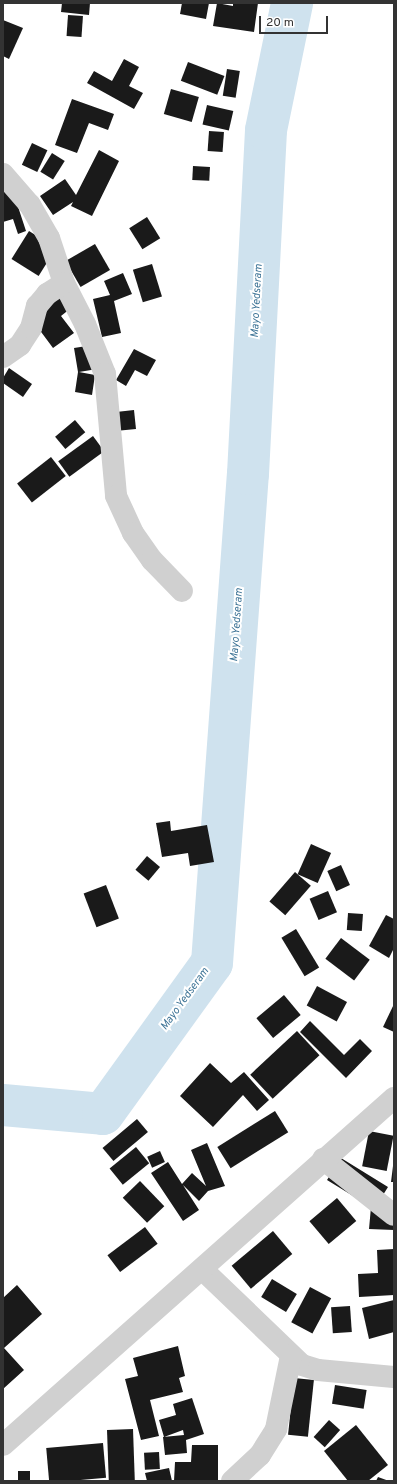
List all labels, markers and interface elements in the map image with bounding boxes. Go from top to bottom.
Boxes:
scale bar [261,8,330,34]
text: 20 m [266,15,294,31]
water label: Mayo Yedseram [248,264,266,338]
water label: Mayo Yedseram [228,587,246,663]
water label: Mayo Yedseram [158,965,212,1033]

